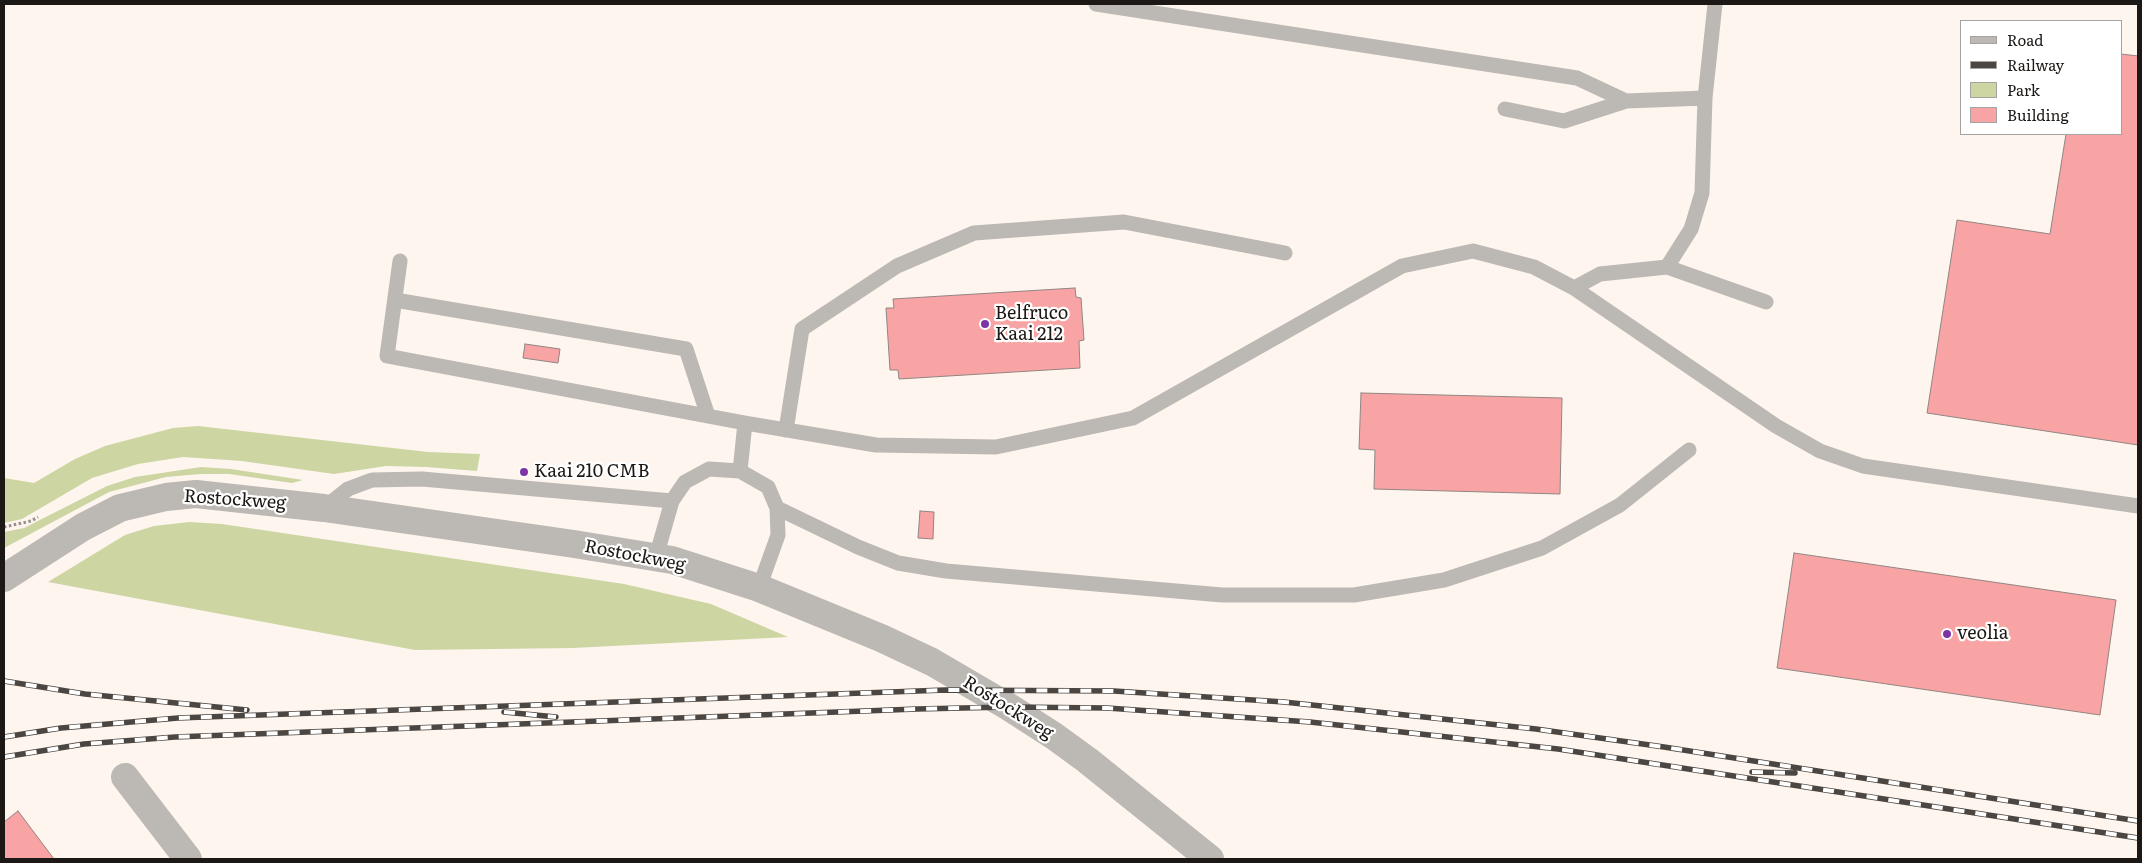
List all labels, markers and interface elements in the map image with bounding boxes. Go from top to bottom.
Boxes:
legend [1960,20,2122,135]
text: Road [2007,28,2043,51]
text: Railway [2007,53,2064,76]
text: Park [2007,78,2040,101]
text: Building [2007,103,2069,126]
place label: Belfruco Kaai 212 [995,303,1068,346]
marker: Belfruco Kaai 212 [979,318,991,330]
place label: Kaai 210 CMB [534,461,649,483]
marker: Kaai 210 CMB [518,466,530,478]
street label: Rostockweg [183,486,287,514]
street label: Rostockweg [583,536,687,576]
place label: veolia [1957,623,2009,645]
marker: veolia [1941,628,1953,640]
street label: Rostockweg [959,672,1057,744]

